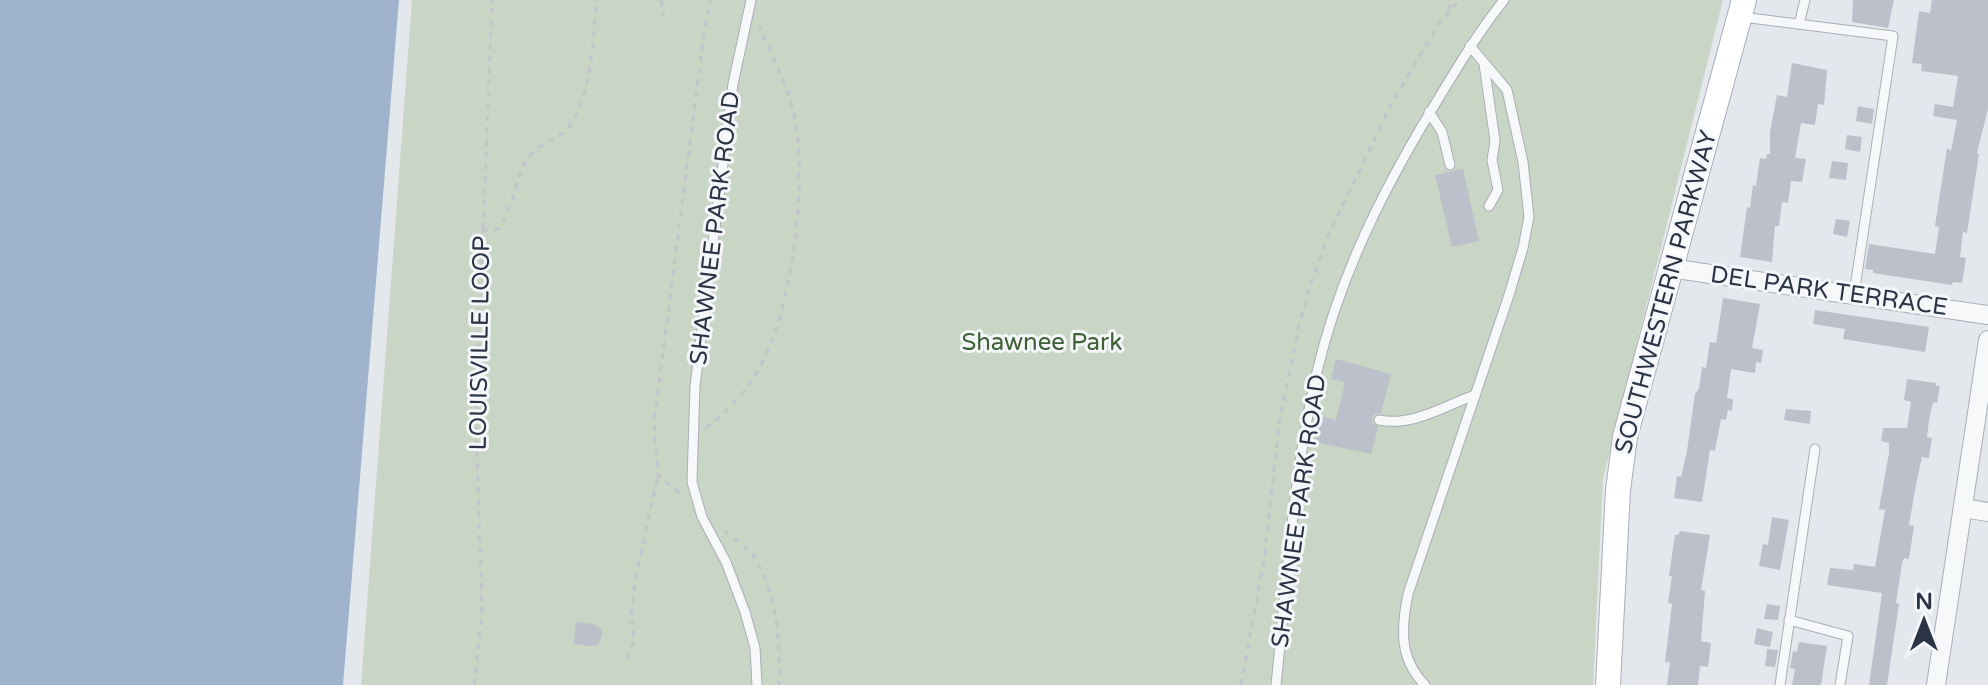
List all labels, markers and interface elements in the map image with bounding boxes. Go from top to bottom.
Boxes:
street label: SHAWNEE PARK ROAD [684,89,746,367]
street label: SOUTHWESTERN PARKWAY [1609,127,1723,457]
street label: LOUISVILLE LOOP [464,235,496,451]
street label: DEL PARK TERRACE [1708,260,1950,322]
park label: Shawnee Park [962,328,1122,357]
street label: SHAWNEE PARK ROAD [1265,372,1333,650]
north arrow [1884,581,1964,661]
text: N [1915,589,1933,615]

